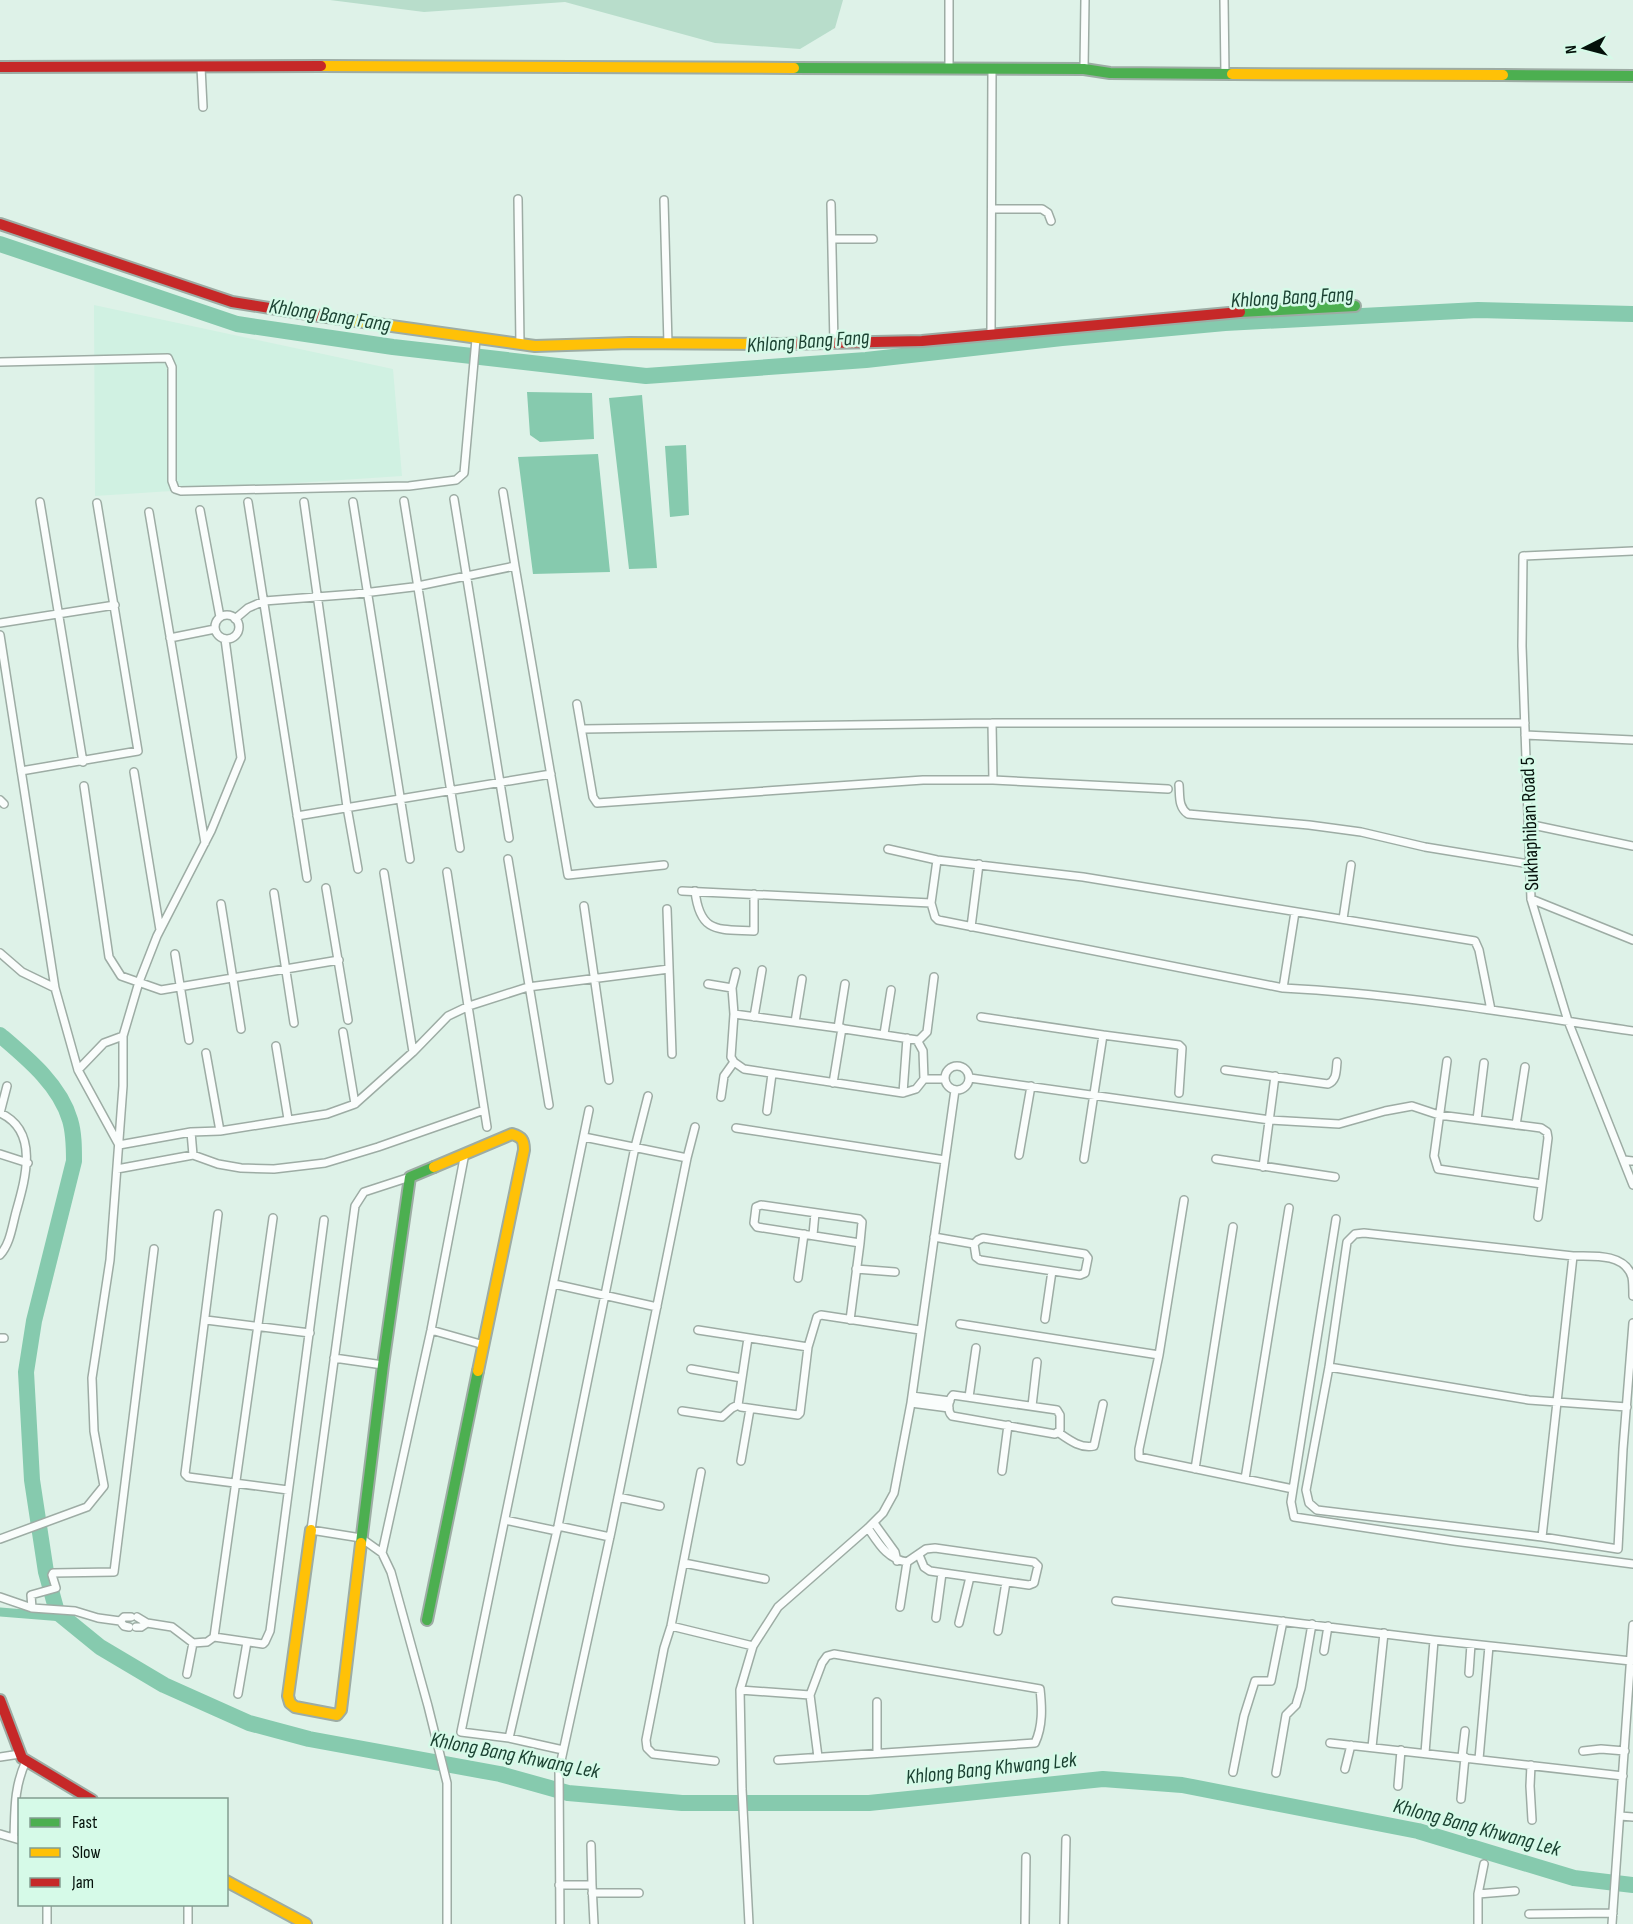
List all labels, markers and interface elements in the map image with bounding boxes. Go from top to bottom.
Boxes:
north arrow [1555,18,1615,78]
text: N [1562,44,1581,55]
water label: Khlong Bang Fang [1230,282,1354,313]
water label: Khlong Bang Fang [267,294,393,338]
water label: Khlong Bang Fang [746,325,871,358]
street label: Sukhaphiban Road 5 [1516,757,1544,891]
water label: Khlong Bang Khwang Lek [428,1727,603,1784]
water label: Khlong Bang Khwang Lek [904,1747,1079,1790]
water label: Khlong Bang Khwang Lek [1391,1793,1564,1862]
legend [18,1798,228,1906]
text: Fast [72,1812,98,1833]
text: Slow [72,1842,101,1863]
text: Jam [71,1872,94,1893]

